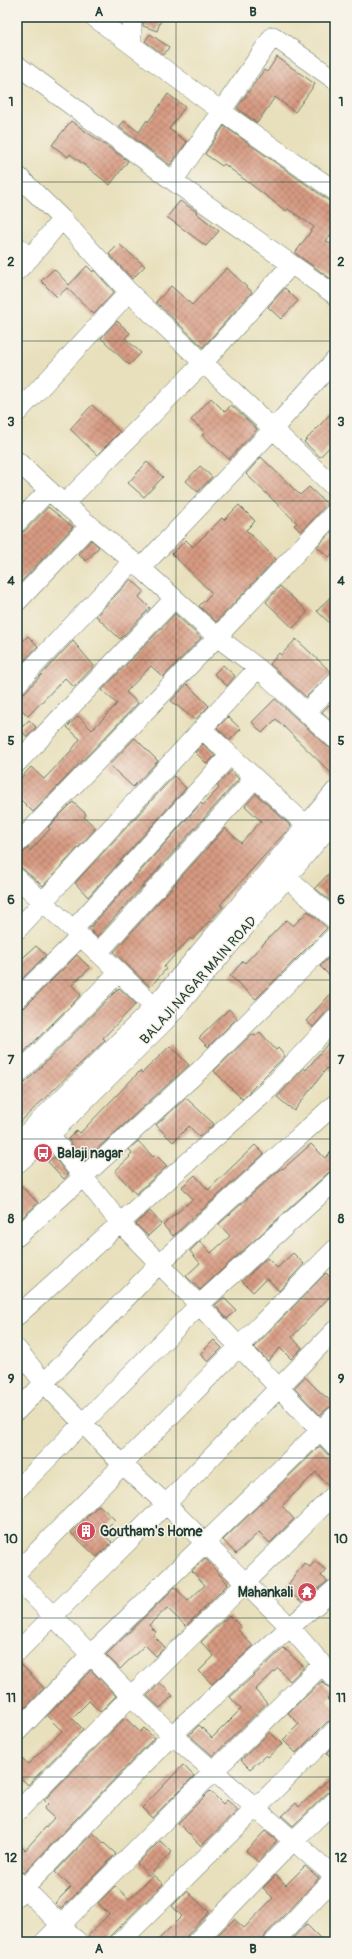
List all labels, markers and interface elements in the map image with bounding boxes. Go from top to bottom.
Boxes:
text: A [95,4,104,20]
text: B [249,4,257,20]
text: 1 [8,94,14,110]
text: 1 [338,94,344,110]
text: 2 [7,254,15,270]
text: 2 [337,254,345,270]
text: 3 [7,414,15,430]
text: 3 [337,414,345,430]
text: 4 [7,573,15,589]
text: 4 [337,573,345,589]
text: 5 [7,733,15,749]
text: 5 [337,733,345,749]
text: 6 [7,892,15,908]
text: 6 [337,892,345,908]
street label: BALAJI NAGAR MAIN ROAD [136,913,260,1048]
text: 7 [8,1052,15,1068]
text: 7 [338,1052,345,1068]
bus stop icon: Balaji nagar [32,1142,54,1164]
place label: Balaji nagar [57,1145,124,1162]
text: 8 [8,1211,15,1227]
text: 8 [338,1211,345,1227]
text: 9 [8,1371,15,1387]
text: 9 [338,1371,345,1387]
building icon: Goutham's Home [75,1520,97,1542]
place label: Goutham's Home [100,1523,203,1540]
text: 10 [4,1531,18,1547]
text: 10 [334,1531,348,1547]
temple icon: Mahankali [296,1581,318,1603]
place label: Mahankali [238,1584,294,1601]
text: 11 [6,1690,16,1706]
text: 11 [336,1690,346,1706]
text: 12 [5,1850,17,1866]
text: 12 [335,1850,347,1866]
text: A [95,1941,104,1957]
text: B [249,1941,257,1957]

